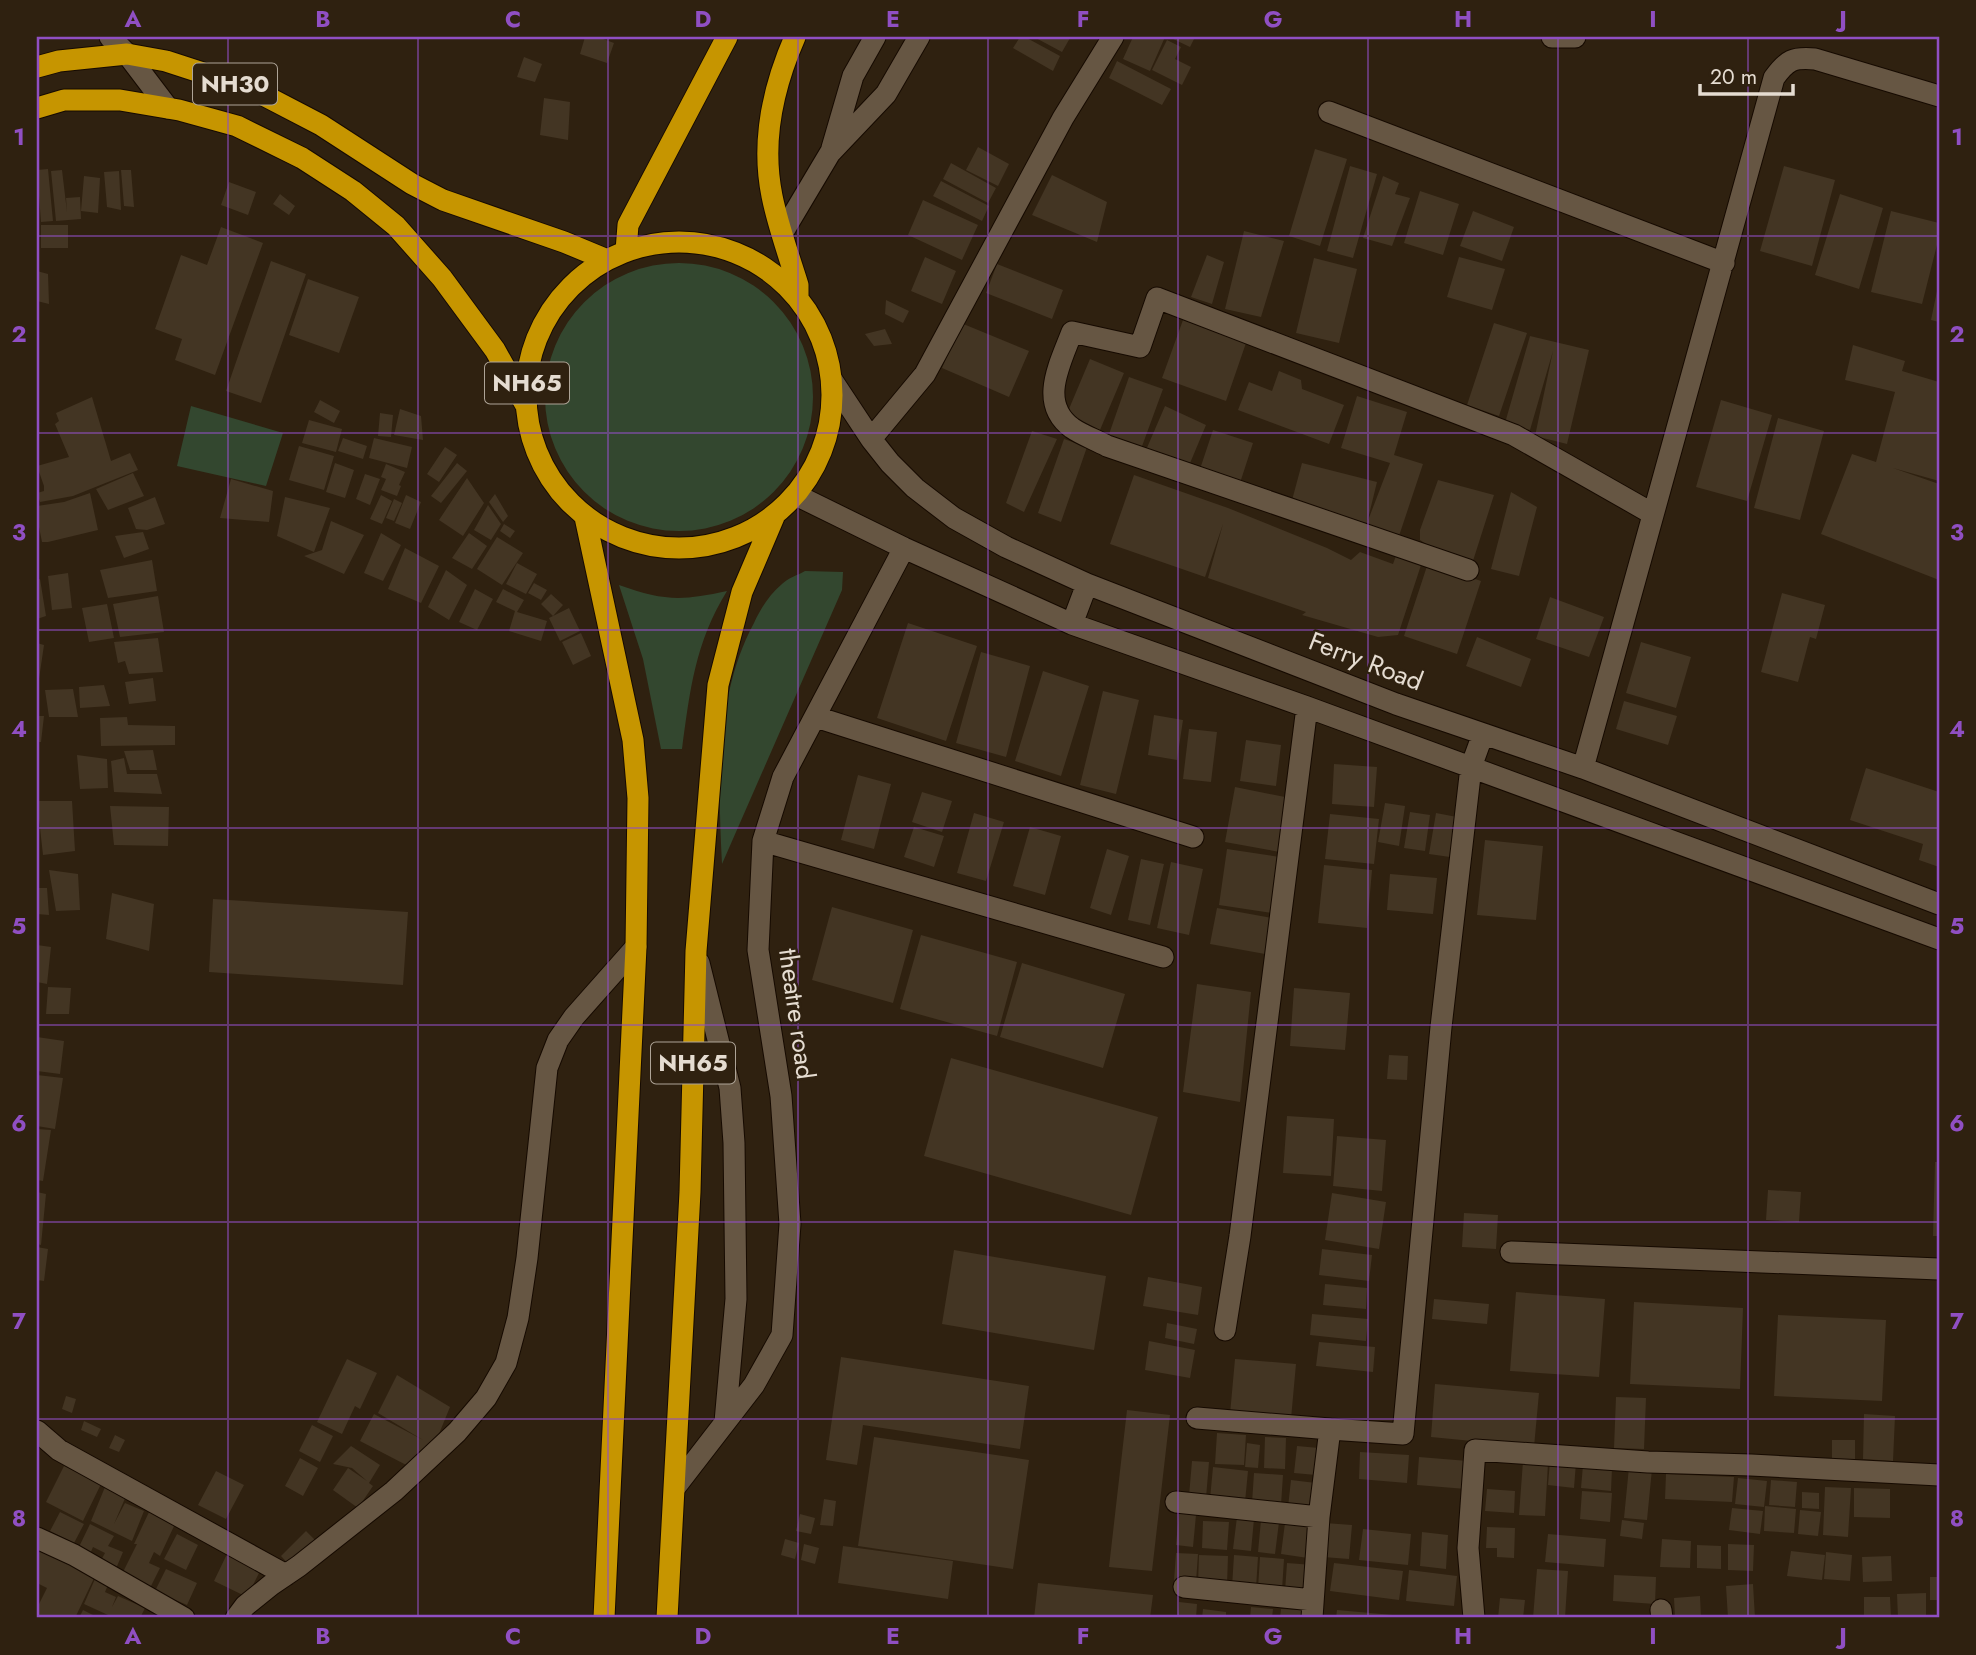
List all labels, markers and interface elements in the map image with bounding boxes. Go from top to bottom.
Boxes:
text: A [124,2,142,36]
text: B [315,2,331,36]
text: C [505,2,521,36]
text: D [695,2,712,36]
text: E [886,2,900,36]
text: F [1077,2,1089,36]
text: G [1264,2,1282,36]
text: H [1454,2,1472,36]
text: I [1649,2,1657,36]
text: J [1835,2,1847,36]
scale bar [1700,52,1792,96]
text: 20 m [1710,62,1757,92]
road number: NH30 [193,64,277,104]
text: 1 [13,120,25,154]
text: 1 [1951,120,1963,154]
text: 2 [11,317,27,351]
text: 2 [1949,317,1965,351]
road number: NH65 [485,362,569,404]
text: 3 [12,515,26,549]
text: 3 [1950,515,1964,549]
street label: Ferry Road [1303,622,1429,700]
text: 4 [11,712,27,746]
text: 4 [1949,712,1965,746]
text: 5 [12,909,26,943]
text: 5 [1950,909,1964,943]
street label: theatre road [769,946,825,1082]
road number: NH65 [651,1042,735,1084]
text: 6 [11,1106,27,1140]
text: 6 [1949,1106,1965,1140]
text: 7 [12,1304,26,1338]
text: 7 [1950,1304,1964,1338]
text: 8 [12,1501,26,1535]
text: 8 [1950,1501,1964,1535]
text: A [124,1619,142,1653]
text: B [315,1619,331,1653]
text: C [505,1619,521,1653]
text: D [695,1619,712,1653]
text: E [886,1619,900,1653]
text: F [1077,1619,1089,1653]
text: G [1264,1619,1282,1653]
text: H [1454,1619,1472,1653]
text: I [1649,1619,1657,1653]
text: J [1835,1619,1847,1653]

